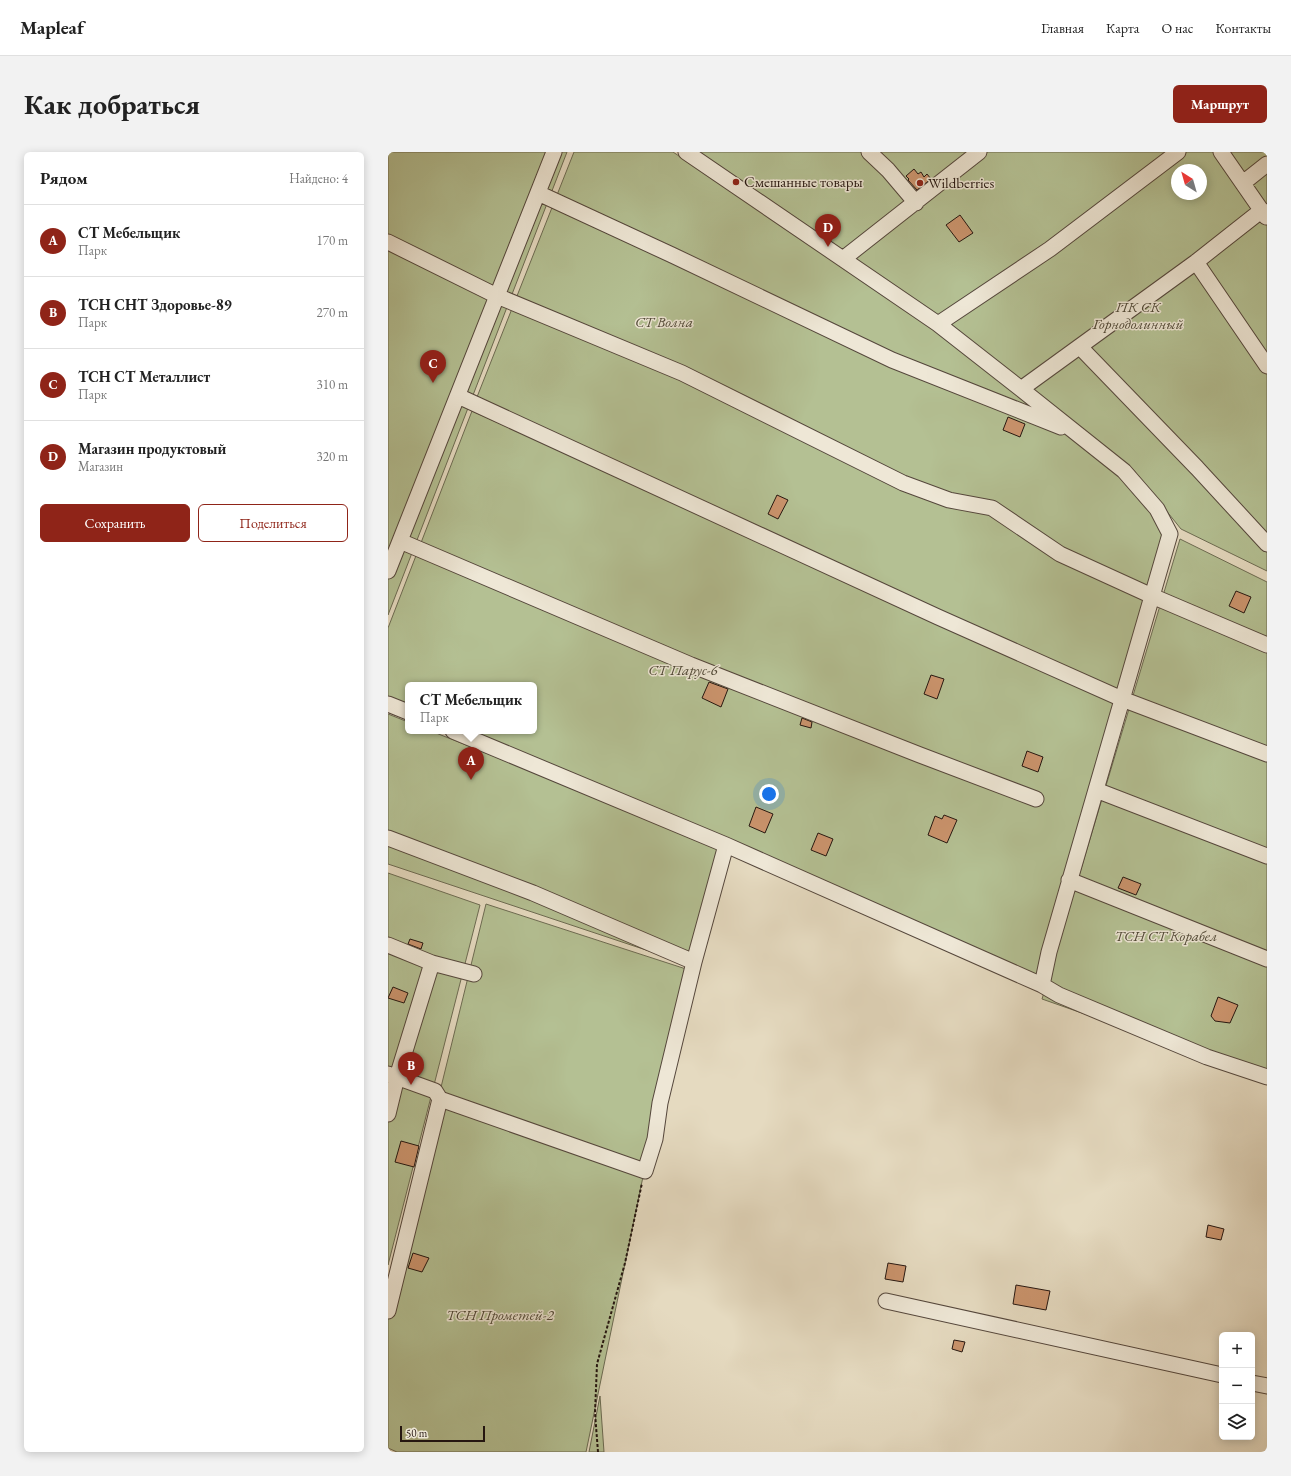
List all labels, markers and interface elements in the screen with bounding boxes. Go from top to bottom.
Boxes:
text: Mapleaf [20,15,84,40]
text: Главная [1041,19,1084,37]
text: Карта [1106,19,1139,37]
text: О нас [1161,19,1193,37]
text: Контакты [1215,19,1271,37]
button: Маршрут [1173,85,1267,123]
text: Как добраться [24,86,200,122]
north arrow [1171,164,1207,200]
text: Рядом [40,167,88,189]
text: Найдено: 4 [289,170,348,187]
place label: Смешанные товары [744,172,863,191]
place label: Wildberries [928,173,994,192]
marker: Смешанные товары [731,177,741,187]
marker: Wildberries [915,178,925,188]
pin: D [815,214,841,247]
text: СТ Мебельщик [78,223,180,242]
text: A [48,232,58,249]
text: 170 m [317,232,348,249]
text: Парк [78,242,107,259]
text: ТСН СНТ Здоровье-89 [78,295,232,314]
park label: ПК СК Горнодолинный [1092,297,1184,333]
text: B [49,304,57,321]
text: 270 m [317,304,348,321]
park label: СТ Волна [635,312,693,331]
text: Парк [78,314,107,331]
pin: C [420,350,446,383]
text: ТСН СТ Металлист [78,367,210,386]
text: C [48,376,58,393]
text: 310 m [317,376,348,393]
text: Парк [78,386,107,403]
text: Магазин продуктовый [78,439,226,458]
text: D [48,448,58,465]
text: 320 m [317,448,348,465]
text: Магазин [78,458,123,475]
button: Сохранить [40,504,190,542]
button: Поделиться [198,504,348,542]
park label: СТ Парус-6 [648,660,720,679]
popup [405,682,537,734]
text: СТ Мебельщик [420,690,522,709]
text: Парк [420,709,449,726]
pin: A [458,747,484,780]
your location [759,784,779,804]
park label: ТСН СТ Корабел [1115,926,1217,945]
pin: B [398,1052,424,1085]
park label: ТСН Прометей-2 [446,1305,555,1324]
map controls [1219,1332,1255,1440]
button: + [1219,1332,1255,1368]
button: − [1219,1368,1255,1404]
button: layers [1219,1404,1255,1440]
scale bar [400,1424,485,1443]
text: 50 m [406,1426,427,1440]

